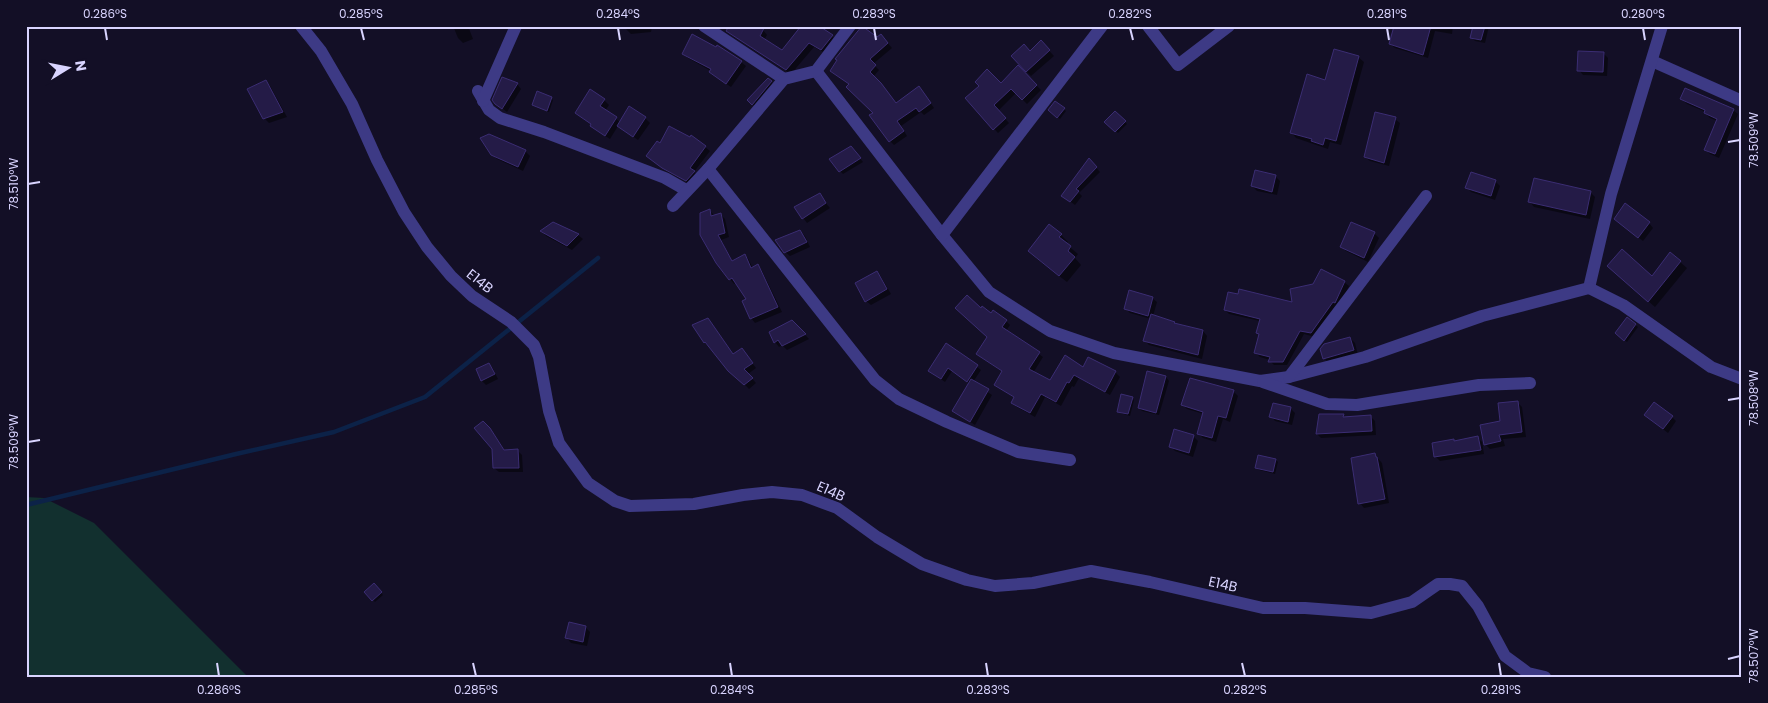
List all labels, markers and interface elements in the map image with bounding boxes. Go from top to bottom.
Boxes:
text: 0.286°S [83,5,127,22]
text: 0.285°S [339,5,383,22]
text: 0.284°S [596,5,640,22]
text: 0.283°S [852,5,896,22]
text: 0.282°S [1108,5,1152,22]
text: 0.281°S [1367,5,1407,22]
text: 0.280°S [1621,5,1665,22]
north arrow [42,42,92,92]
text: N [70,59,92,73]
text: 78.509°W [1745,112,1762,168]
text: 78.510°W [5,158,22,210]
street label: E14B [462,264,498,298]
text: 78.508°W [1745,370,1762,426]
text: 78.509°W [5,414,22,470]
street label: E14B [814,476,848,506]
street label: E14B [1207,571,1239,597]
text: 78.507°W [1745,628,1762,683]
text: 0.286°S [197,681,241,698]
text: 0.285°S [454,681,498,698]
text: 0.284°S [710,681,754,698]
text: 0.283°S [966,681,1010,698]
text: 0.282°S [1223,681,1267,698]
text: 0.281°S [1481,681,1521,698]

